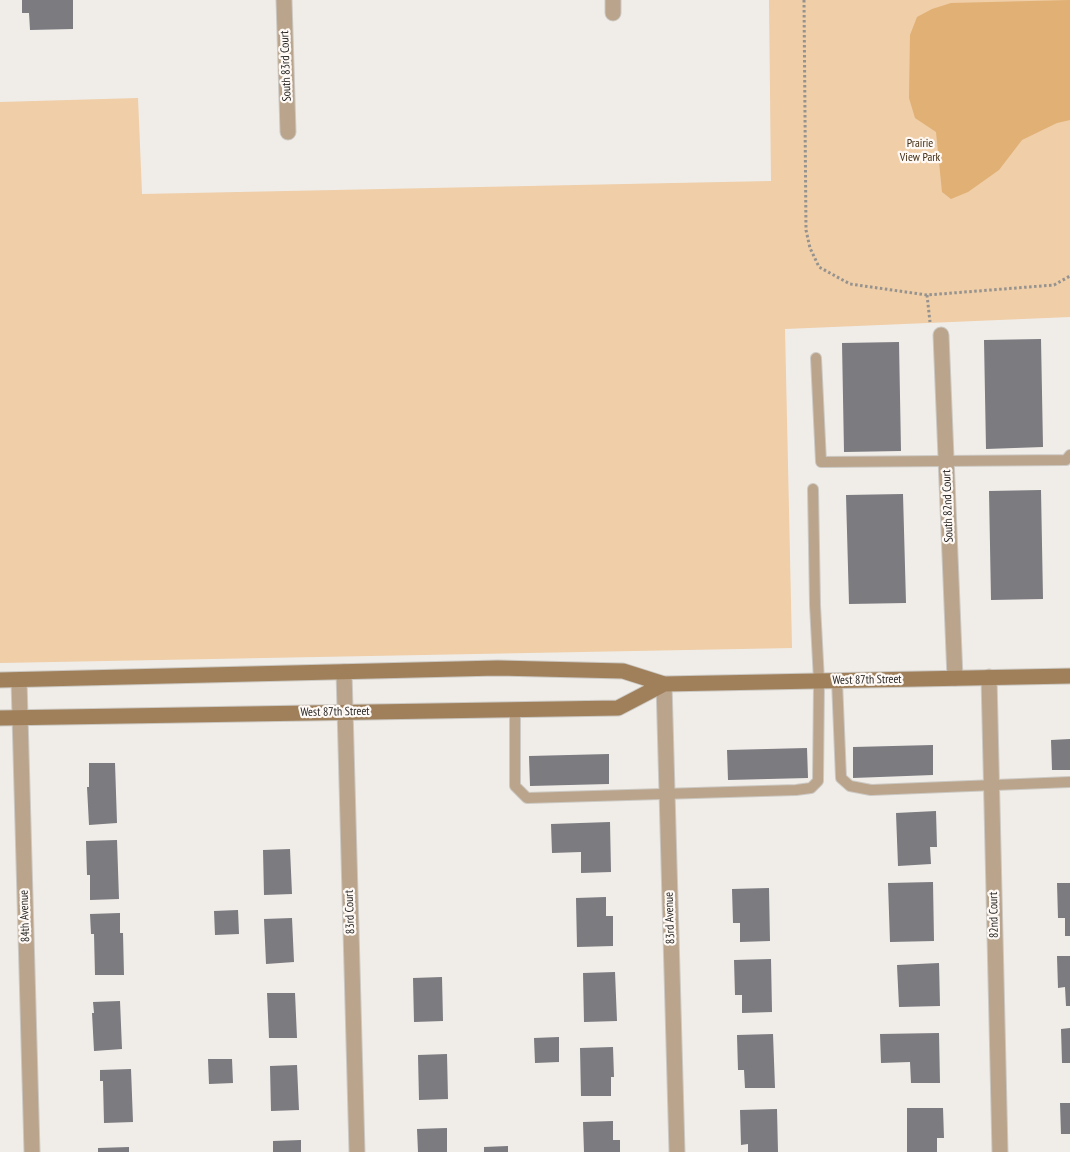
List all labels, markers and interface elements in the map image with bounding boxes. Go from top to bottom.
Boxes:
street label: South 83rd Court [278,30,294,102]
park label: Prairie View Park [900,137,940,165]
street label: South 82nd Court [940,469,956,543]
street label: West 87th Street [832,672,902,688]
street label: West 87th Street [300,704,370,720]
street label: 84th Avenue [17,890,33,942]
street label: 83rd Court [342,890,358,934]
street label: 83rd Avenue [662,892,678,944]
street label: 82nd Court [986,892,1002,938]

